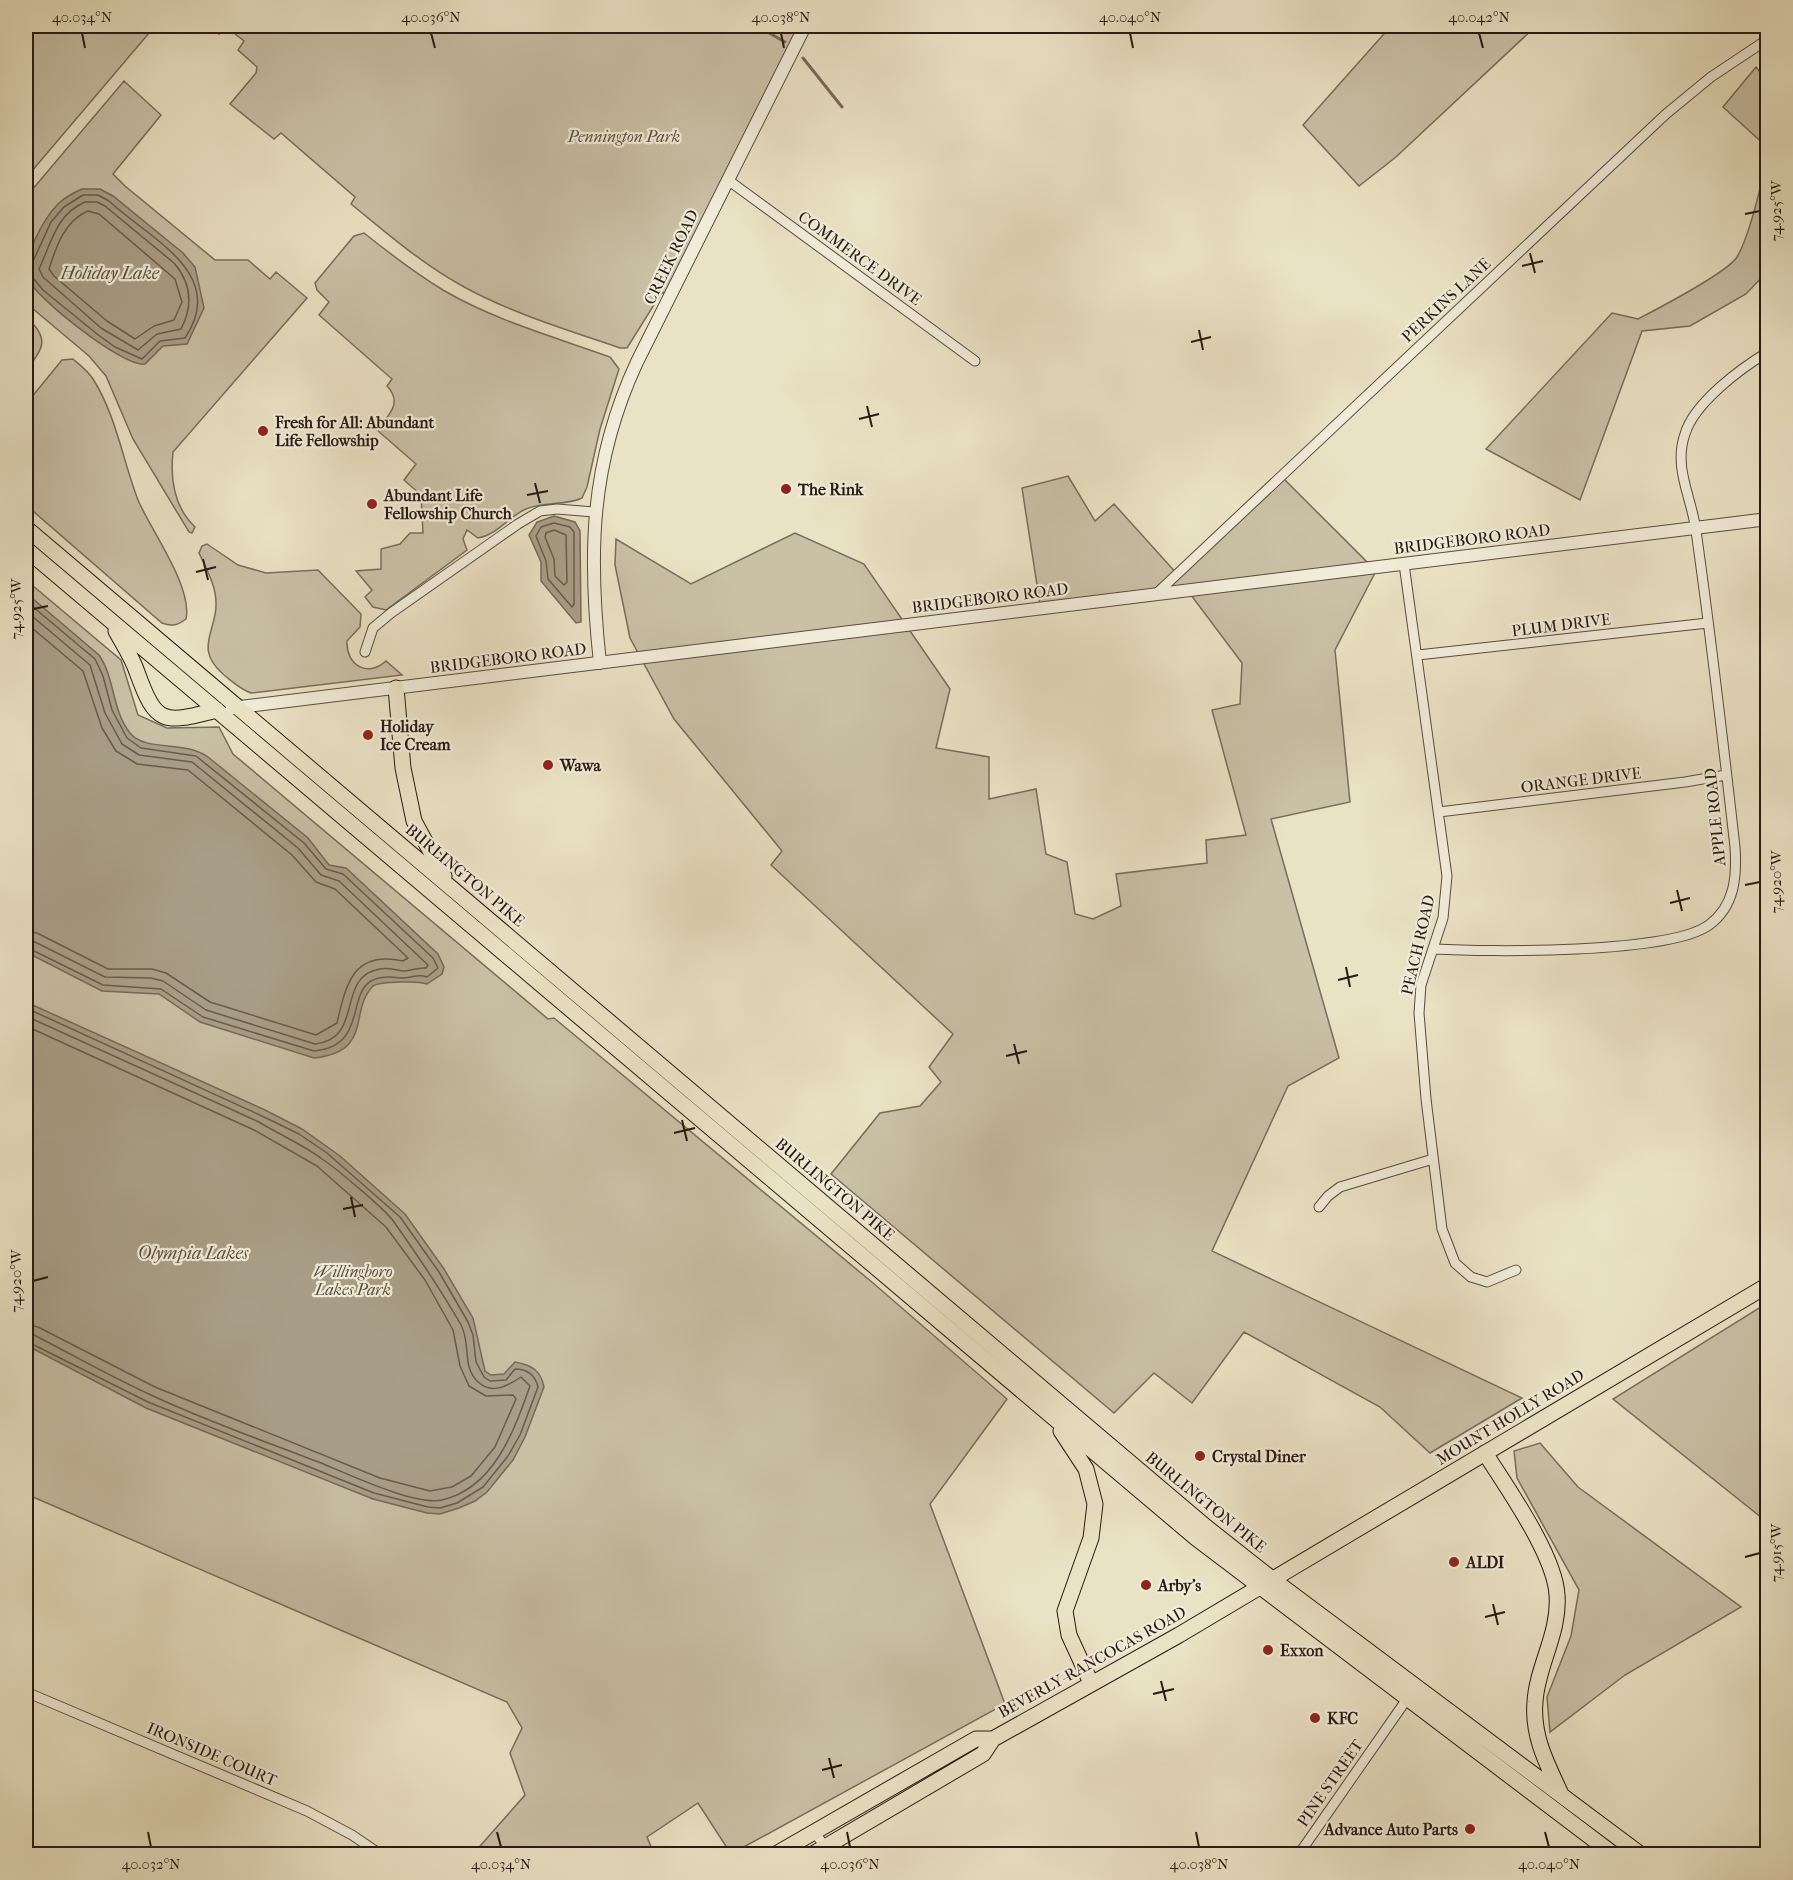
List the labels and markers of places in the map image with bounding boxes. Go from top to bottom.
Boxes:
place label: Fresh for All: Abundant Life Fellowship [274,413,434,451]
marker: Fresh for All: Abundant Life Fellowship [256,424,270,438]
place label: The Rink [797,480,864,499]
marker: The Rink [779,482,793,496]
place label: Abundant Life Fellowship Church [383,486,513,524]
marker: Abundant Life Fellowship Church [365,497,379,511]
place label: Holiday Ice Cream [380,717,451,754]
marker: Holiday Ice Cream [361,728,375,742]
place label: Wawa [559,756,601,775]
marker: Wawa [541,758,555,772]
place label: Crystal Diner [1212,1447,1307,1467]
marker: Crystal Diner [1193,1449,1207,1463]
place label: ALDI [1465,1553,1505,1572]
marker: ALDI [1447,1555,1461,1569]
place label: Arby's [1157,1576,1201,1596]
marker: Arby's [1139,1578,1153,1592]
place label: Exxon [1280,1641,1324,1660]
marker: Exxon [1261,1643,1275,1657]
place label: KFC [1327,1709,1358,1728]
marker: KFC [1308,1711,1322,1725]
place label: Advance Auto Parts [1323,1820,1458,1839]
marker: Advance Auto Parts [1463,1822,1477,1836]

